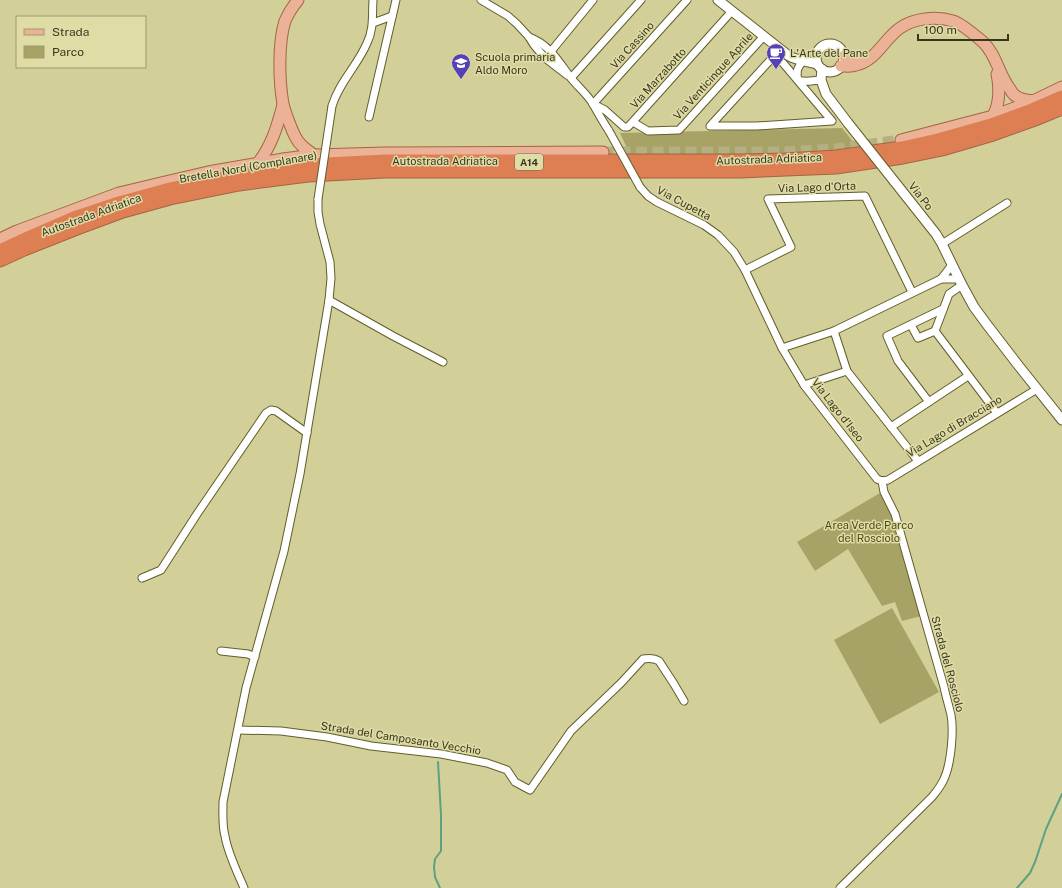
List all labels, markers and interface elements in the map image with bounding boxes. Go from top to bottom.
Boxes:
legend [16,16,146,68]
scale bar [918,16,1008,42]
street label: Via Cassino [608,19,656,71]
text: 100 m [924,23,957,37]
text: Strada [52,25,89,39]
street label: Via Venticinque Aprile [671,30,755,122]
cafe icon: L'Arte del Pane [765,42,787,70]
text: Parco [52,45,84,59]
street label: Via Marzabotto [628,45,688,111]
place label: L'Arte del Pane [790,47,868,59]
place label: Scuola primaria Aldo Moro [475,51,555,76]
school or university icon: Scuola primaria Aldo Moro [450,52,472,80]
street label: Bretella Nord (Complanare) [178,149,318,185]
street label: Autostrada Adriatica [716,151,822,167]
road number: A14 [515,154,543,170]
street label: Autostrada Adriatica [392,155,498,167]
street label: Via Lago d'Orta [778,180,856,194]
street label: Via Po [906,180,936,212]
street label: Via Cupetta [655,184,713,222]
street label: Autostrada Adriatica [39,191,143,239]
street label: Via Lago d'Iseo [810,376,866,444]
street label: Via Lago di Bracciano [904,393,1004,459]
park label: Area Verde Parco del Rosciolo [825,519,913,544]
street label: Strada del Rosciolo [929,615,967,713]
street label: Strada del Camposanto Vecchio [320,719,482,757]

